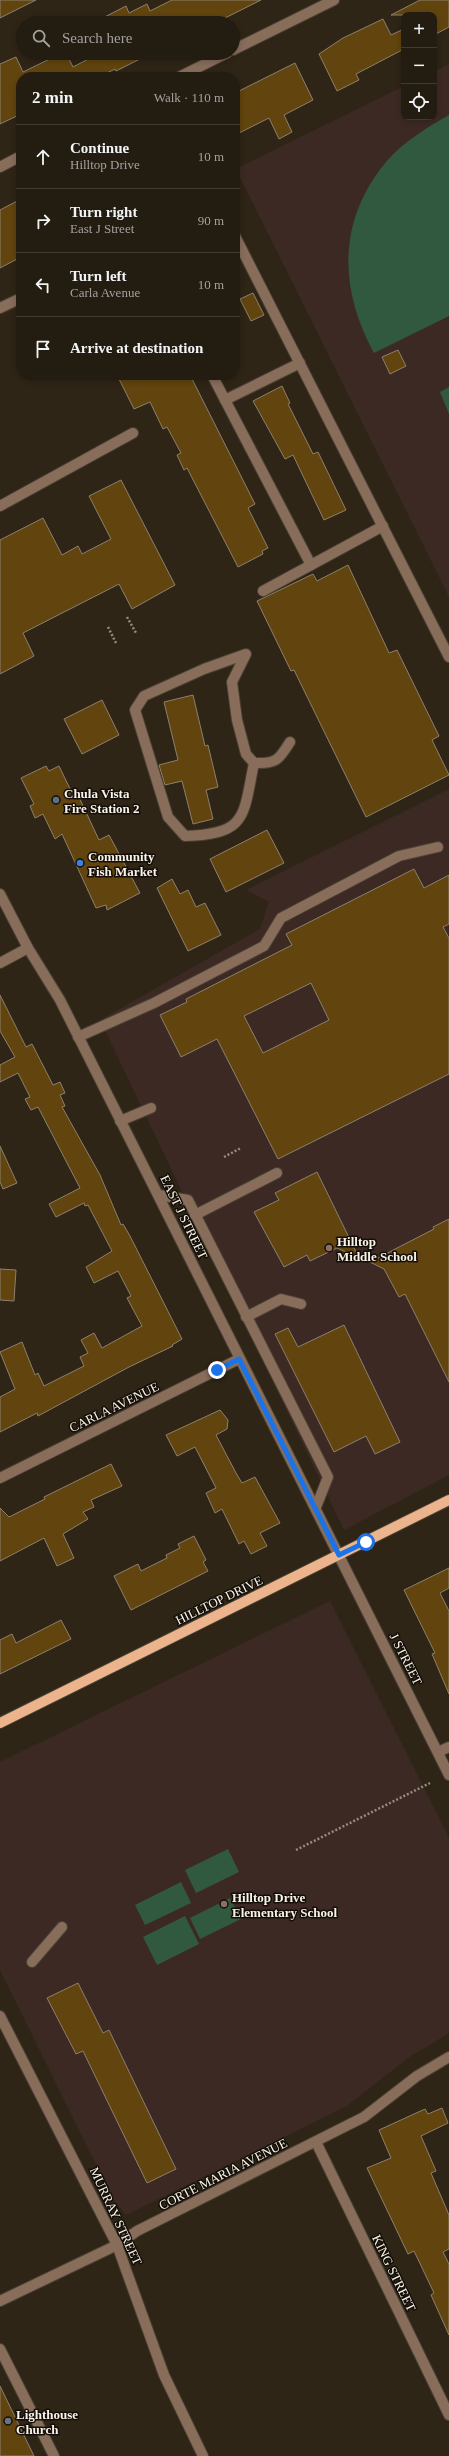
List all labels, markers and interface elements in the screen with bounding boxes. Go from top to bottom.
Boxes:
map controls [401,12,437,120]
button: + [401,12,437,48]
search box [16,16,240,60]
icon: search [30,27,52,49]
text: Search here [62,30,132,46]
button: − [401,48,437,84]
button: locate [401,84,437,120]
text: 2 min [32,88,73,107]
text: Walk · 110 m [154,90,224,105]
text: Continue [70,140,129,156]
icon: ahead [32,146,54,168]
text: 10 m [198,149,224,164]
text: Hilltop Drive [70,157,140,172]
text: Turn right [70,204,137,220]
icon: right [32,210,54,232]
text: 90 m [198,213,224,228]
text: East J Street [70,221,134,236]
text: Turn left [70,268,127,284]
icon: left [32,274,54,296]
text: 10 m [198,277,224,292]
text: Carla Avenue [70,285,140,300]
icon: arrive [32,338,54,360]
text: Arrive at destination [70,340,203,356]
place label: Chula Vista Fire Station 2 [64,786,140,816]
marker: Chula Vista Fire Station 2 [51,795,61,805]
place label: Community Fish Market [88,849,158,879]
marker: Community Fish Market [75,858,85,868]
street label: EAST J STREET [157,1173,211,1261]
place label: Hilltop Middle School [337,1234,417,1264]
marker: Hilltop Middle School [324,1243,334,1253]
route end [208,1361,226,1379]
street label: CARLA AVENUE [67,1379,161,1435]
route start [357,1533,375,1551]
street label: HILLTOP DRIVE [173,1572,265,1628]
street label: J STREET [387,1631,425,1687]
place label: Hilltop Drive Elementary School [232,1890,337,1920]
marker: Hilltop Drive Elementary School [219,1899,229,1909]
street label: CORTE MARIA AVENUE [156,2135,290,2213]
street label: MURRAY STREET [87,2165,145,2267]
street label: KING STREET [369,2232,419,2314]
place label: Lighthouse Church [16,2407,78,2437]
marker: Lighthouse Church [3,2416,13,2426]

